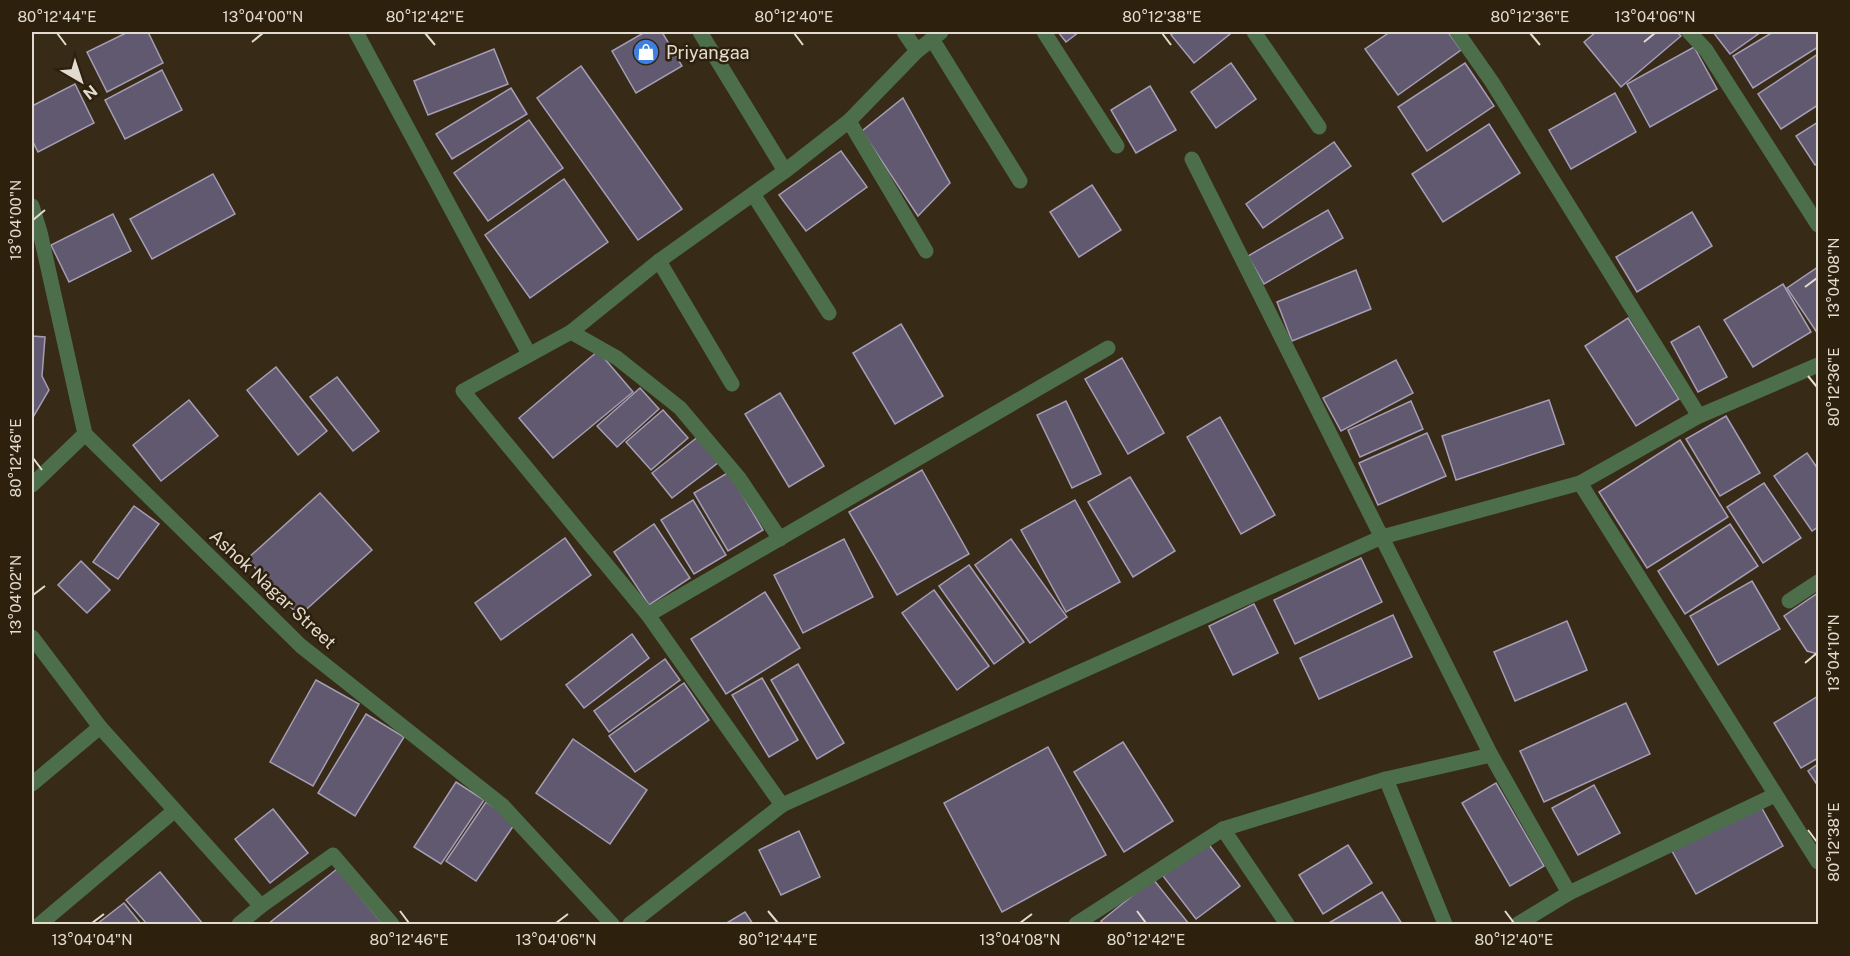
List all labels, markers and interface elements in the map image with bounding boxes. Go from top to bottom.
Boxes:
text: 80°12'44"E [17,8,97,25]
text: 13°04'00"N [223,8,303,25]
text: 80°12'42"E [386,8,464,25]
text: 80°12'40"E [755,8,833,25]
text: 80°12'38"E [1122,8,1202,25]
text: 80°12'36"E [1491,8,1569,25]
text: 13°04'06"N [1615,8,1695,25]
shop icon: Priyangaa [631,37,661,67]
place label: Priyangaa [666,42,750,63]
north arrow [51,51,111,111]
text: N [79,81,101,104]
text: 13°04'00"N [7,180,24,260]
text: 13°04'08"N [1825,237,1842,319]
text: 80°12'36"E [1825,348,1842,426]
text: 80°12'46"E [7,419,24,497]
street label: Ashok Nagar Street [205,525,341,653]
text: 13°04'02"N [7,555,24,635]
text: 13°04'10"N [1825,614,1842,692]
text: 80°12'38"E [1825,802,1842,882]
text: 13°04'04"N [51,931,133,948]
text: 80°12'46"E [370,931,448,948]
text: 13°04'06"N [516,931,596,948]
text: 80°12'44"E [738,931,818,948]
text: 13°04'08"N [979,931,1061,948]
text: 80°12'42"E [1107,931,1185,948]
text: 80°12'40"E [1475,931,1553,948]

